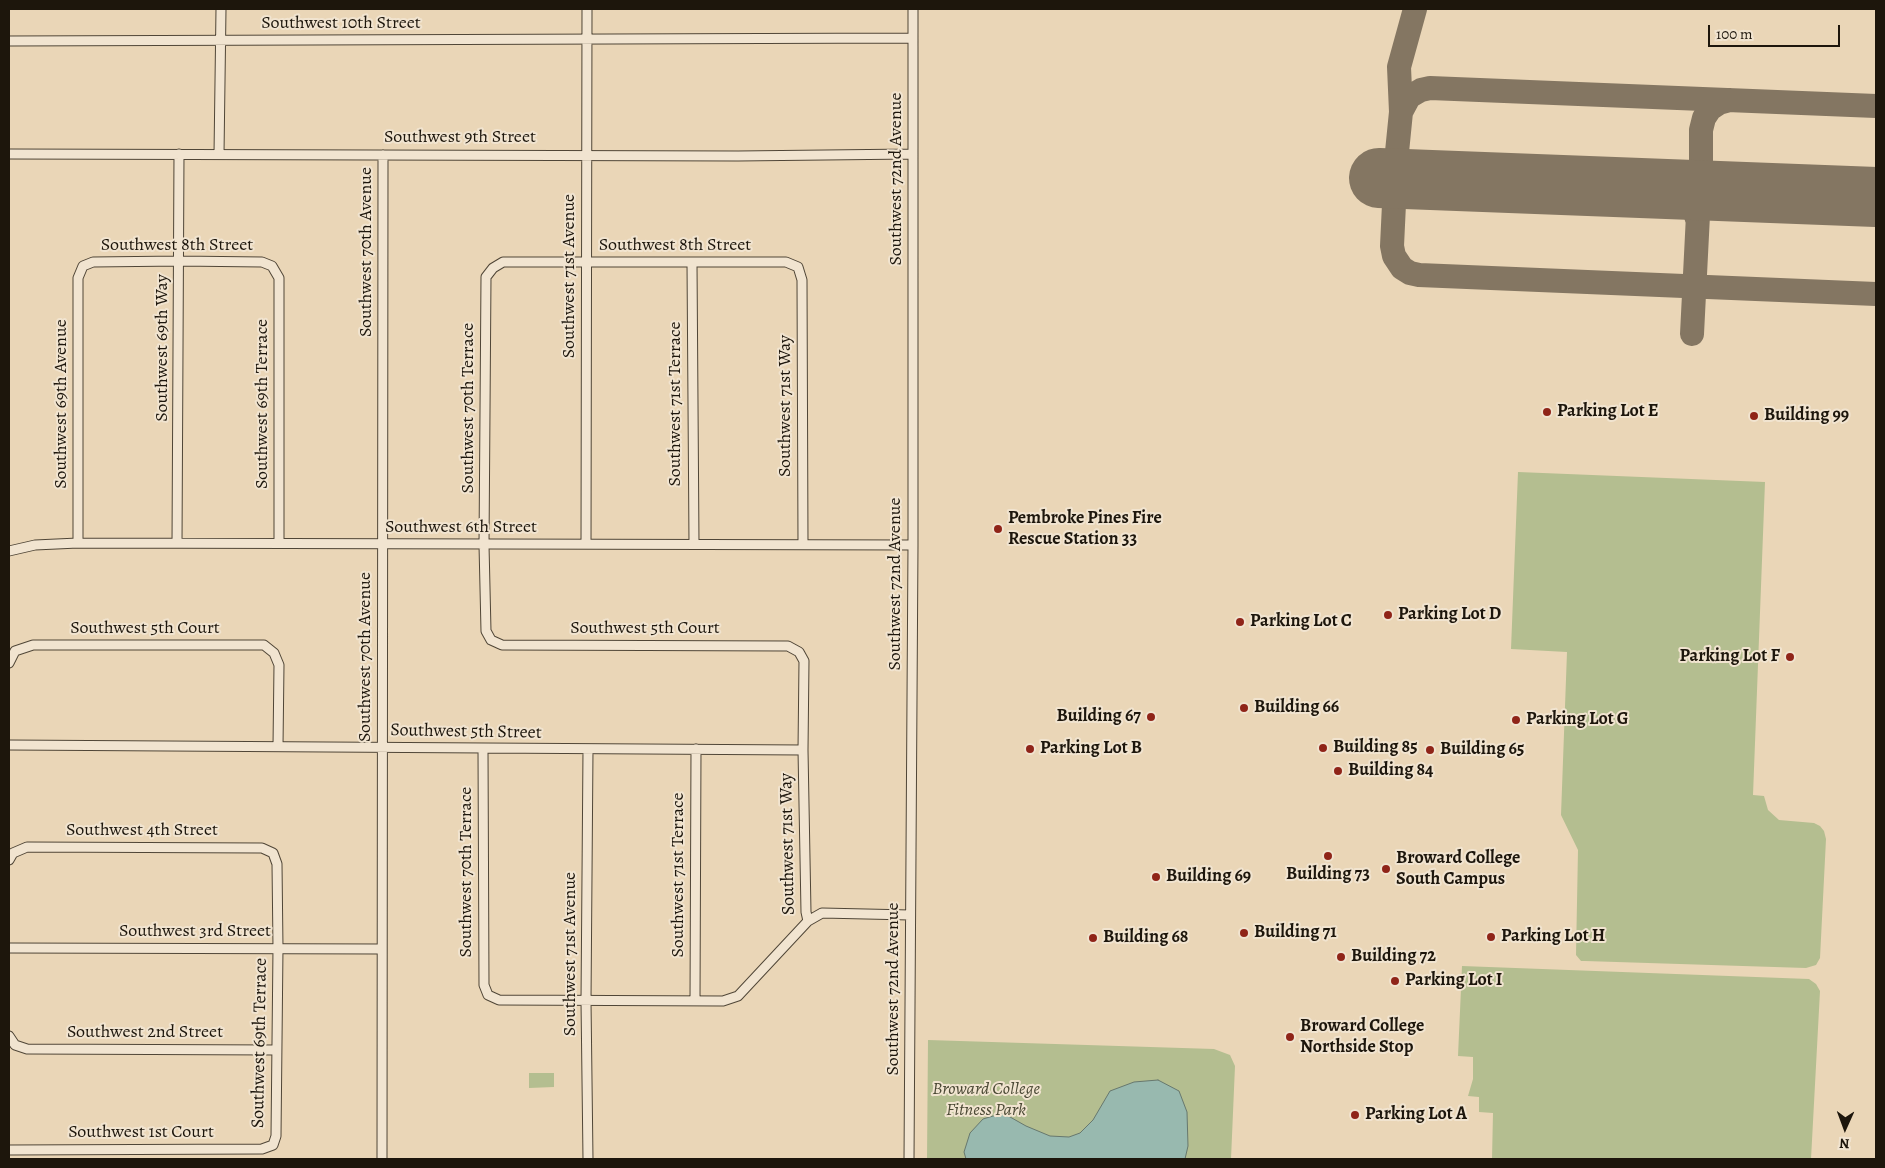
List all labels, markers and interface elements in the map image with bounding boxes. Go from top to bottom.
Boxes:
street label: Southwest 10th Street [261,13,421,35]
scale bar [1710,15,1842,47]
text: 100 m [1716,24,1753,44]
street label: Southwest 72nd Avenue [886,92,908,266]
street label: Southwest 9th Street [384,127,536,149]
street label: Southwest 70th Avenue [356,167,378,337]
street label: Southwest 71st Avenue [559,194,581,358]
street label: Southwest 8th Street [101,235,253,257]
street label: Southwest 8th Street [599,235,751,257]
street label: Southwest 69th Way [152,274,174,422]
street label: Southwest 69th Avenue [51,319,73,489]
street label: Southwest 69th Terrace [252,319,274,489]
street label: Southwest 71st Terrace [665,322,687,486]
street label: Southwest 70th Terrace [458,323,480,493]
street label: Southwest 71st Way [775,335,797,477]
place label: Parking Lot E [1557,401,1659,423]
place label: Building 99 [1764,405,1849,427]
marker: Parking Lot E [1541,406,1553,418]
marker: Building 99 [1748,410,1760,422]
street label: Southwest 72nd Avenue [885,497,907,671]
place label: Pembroke Pines Fire Rescue Station 33 [1008,508,1162,550]
street label: Southwest 6th Street [385,517,537,539]
marker: Pembroke Pines Fire Rescue Station 33 [992,523,1004,535]
street label: Southwest 70th Avenue [355,572,377,742]
place label: Parking Lot D [1398,604,1501,626]
marker: Parking Lot D [1382,609,1394,621]
place label: Parking Lot C [1250,611,1352,633]
marker: Parking Lot C [1234,616,1246,628]
street label: Southwest 5th Court [70,618,220,640]
street label: Southwest 5th Court [570,618,720,640]
place label: Parking Lot F [1680,646,1780,668]
marker: Parking Lot F [1784,651,1796,663]
place label: Building 66 [1254,697,1339,719]
marker: Building 66 [1238,702,1250,714]
place label: Building 67 [1056,706,1141,728]
place label: Parking Lot G [1526,709,1629,731]
marker: Building 67 [1145,711,1157,723]
marker: Parking Lot G [1510,714,1522,726]
street label: Southwest 5th Street [390,720,542,744]
place label: Building 85 [1333,737,1418,759]
place label: Parking Lot B [1040,738,1142,760]
place label: Building 65 [1440,739,1525,761]
marker: Building 85 [1317,742,1329,754]
marker: Parking Lot B [1024,743,1036,755]
marker: Building 65 [1424,744,1436,756]
place label: Building 84 [1348,760,1434,782]
marker: Building 84 [1332,765,1344,777]
street label: Southwest 71st Way [776,773,800,915]
street label: Southwest 70th Terrace [456,787,478,957]
street label: Southwest 71st Terrace [668,793,690,957]
street label: Southwest 4th Street [66,820,218,842]
place label: Broward College South Campus [1396,848,1520,891]
marker: Building 73 [1322,850,1334,862]
marker: Broward College South Campus [1380,863,1392,875]
place label: Building 73 [1286,864,1370,886]
place label: Building 69 [1166,866,1251,888]
marker: Building 69 [1150,871,1162,883]
street label: Southwest 71st Avenue [560,872,582,1036]
street label: Southwest 72nd Avenue [883,902,905,1076]
street label: Southwest 3rd Street [119,921,271,943]
place label: Building 71 [1254,922,1337,944]
place label: Parking Lot H [1501,926,1605,948]
place label: Building 68 [1103,927,1188,949]
marker: Building 71 [1238,927,1250,939]
marker: Parking Lot H [1485,931,1497,943]
marker: Building 68 [1087,932,1099,944]
place label: Building 72 [1351,946,1436,968]
marker: Building 72 [1335,951,1347,963]
street label: Southwest 69th Terrace [248,958,272,1128]
place label: Parking Lot I [1405,970,1502,992]
marker: Parking Lot I [1389,975,1401,987]
place label: Broward College Northside Stop [1300,1016,1424,1058]
street label: Southwest 2nd Street [67,1022,223,1044]
marker: Broward College Northside Stop [1284,1031,1296,1043]
park label: Broward College Fitness Park [932,1079,1040,1122]
north arrow [1820,1103,1870,1153]
place label: Parking Lot A [1365,1104,1467,1126]
marker: Parking Lot A [1349,1109,1361,1121]
street label: Southwest 1st Court [68,1122,214,1144]
text: N [1839,1134,1850,1153]

